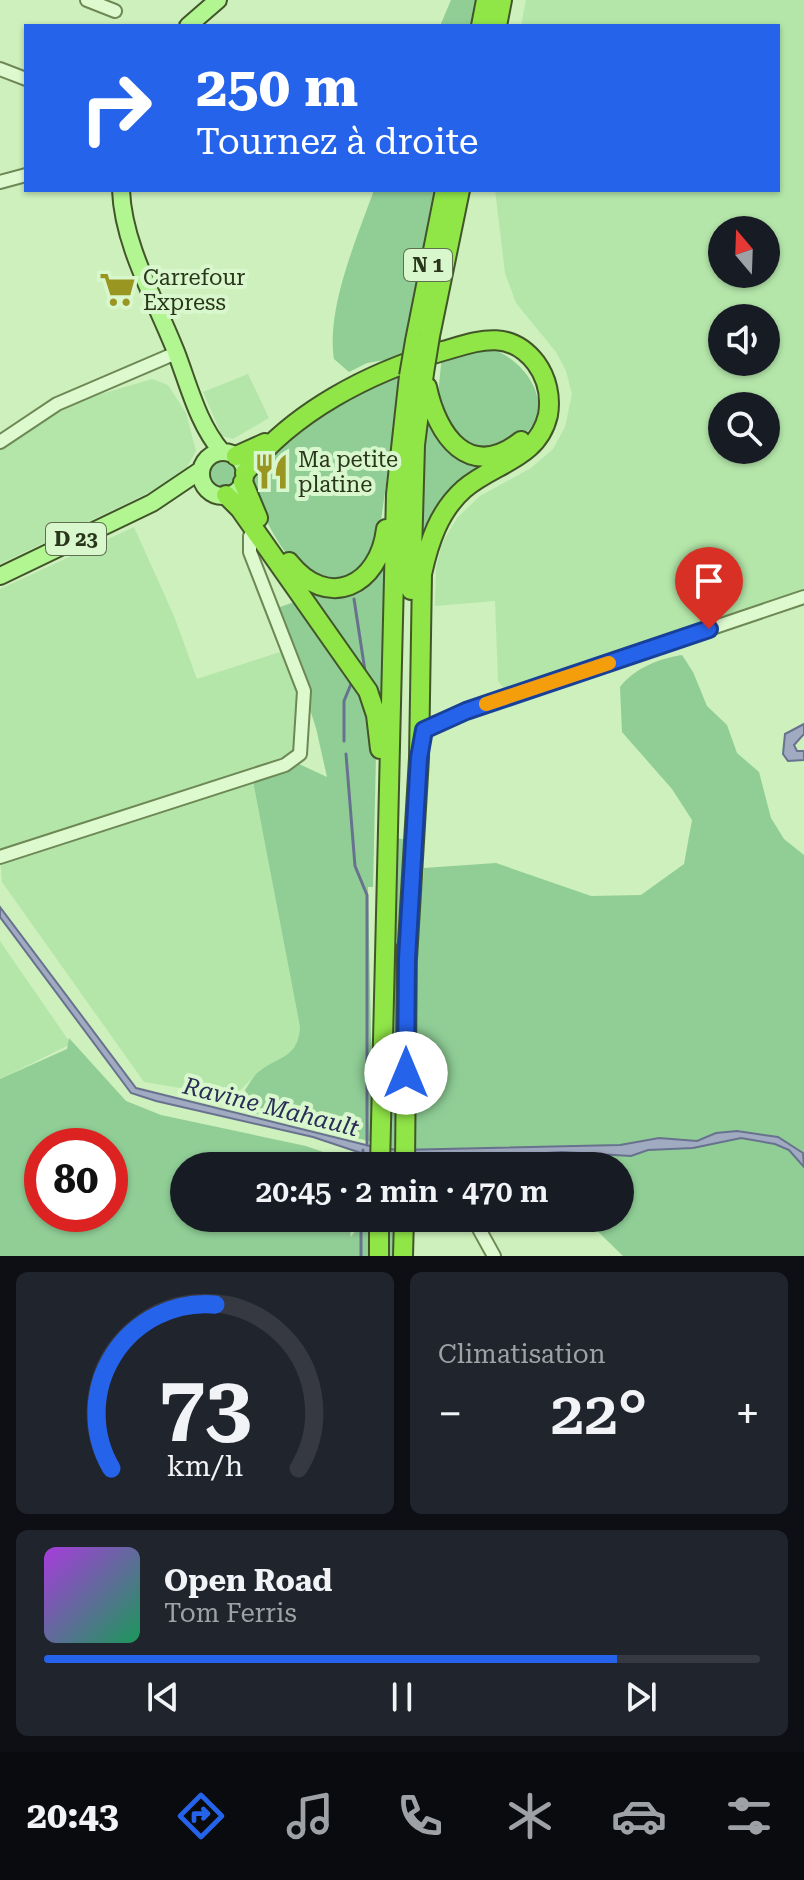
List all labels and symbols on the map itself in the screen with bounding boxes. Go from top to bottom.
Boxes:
north arrow [708,216,780,288]
road number: N 1 [404,249,452,281]
place label: Carrefour Express [143,265,245,315]
supermarket icon: Carrefour Express [98,271,136,309]
place label: Ma petite platine [298,447,398,497]
restaurant icon: Ma petite platine [253,453,291,491]
road number: D 23 [46,523,106,555]
pin [675,547,743,629]
position arrow [364,1031,448,1115]
water label: Ravine Mahault [179,1071,362,1142]
speed limit sign: 80 [24,1128,128,1232]

